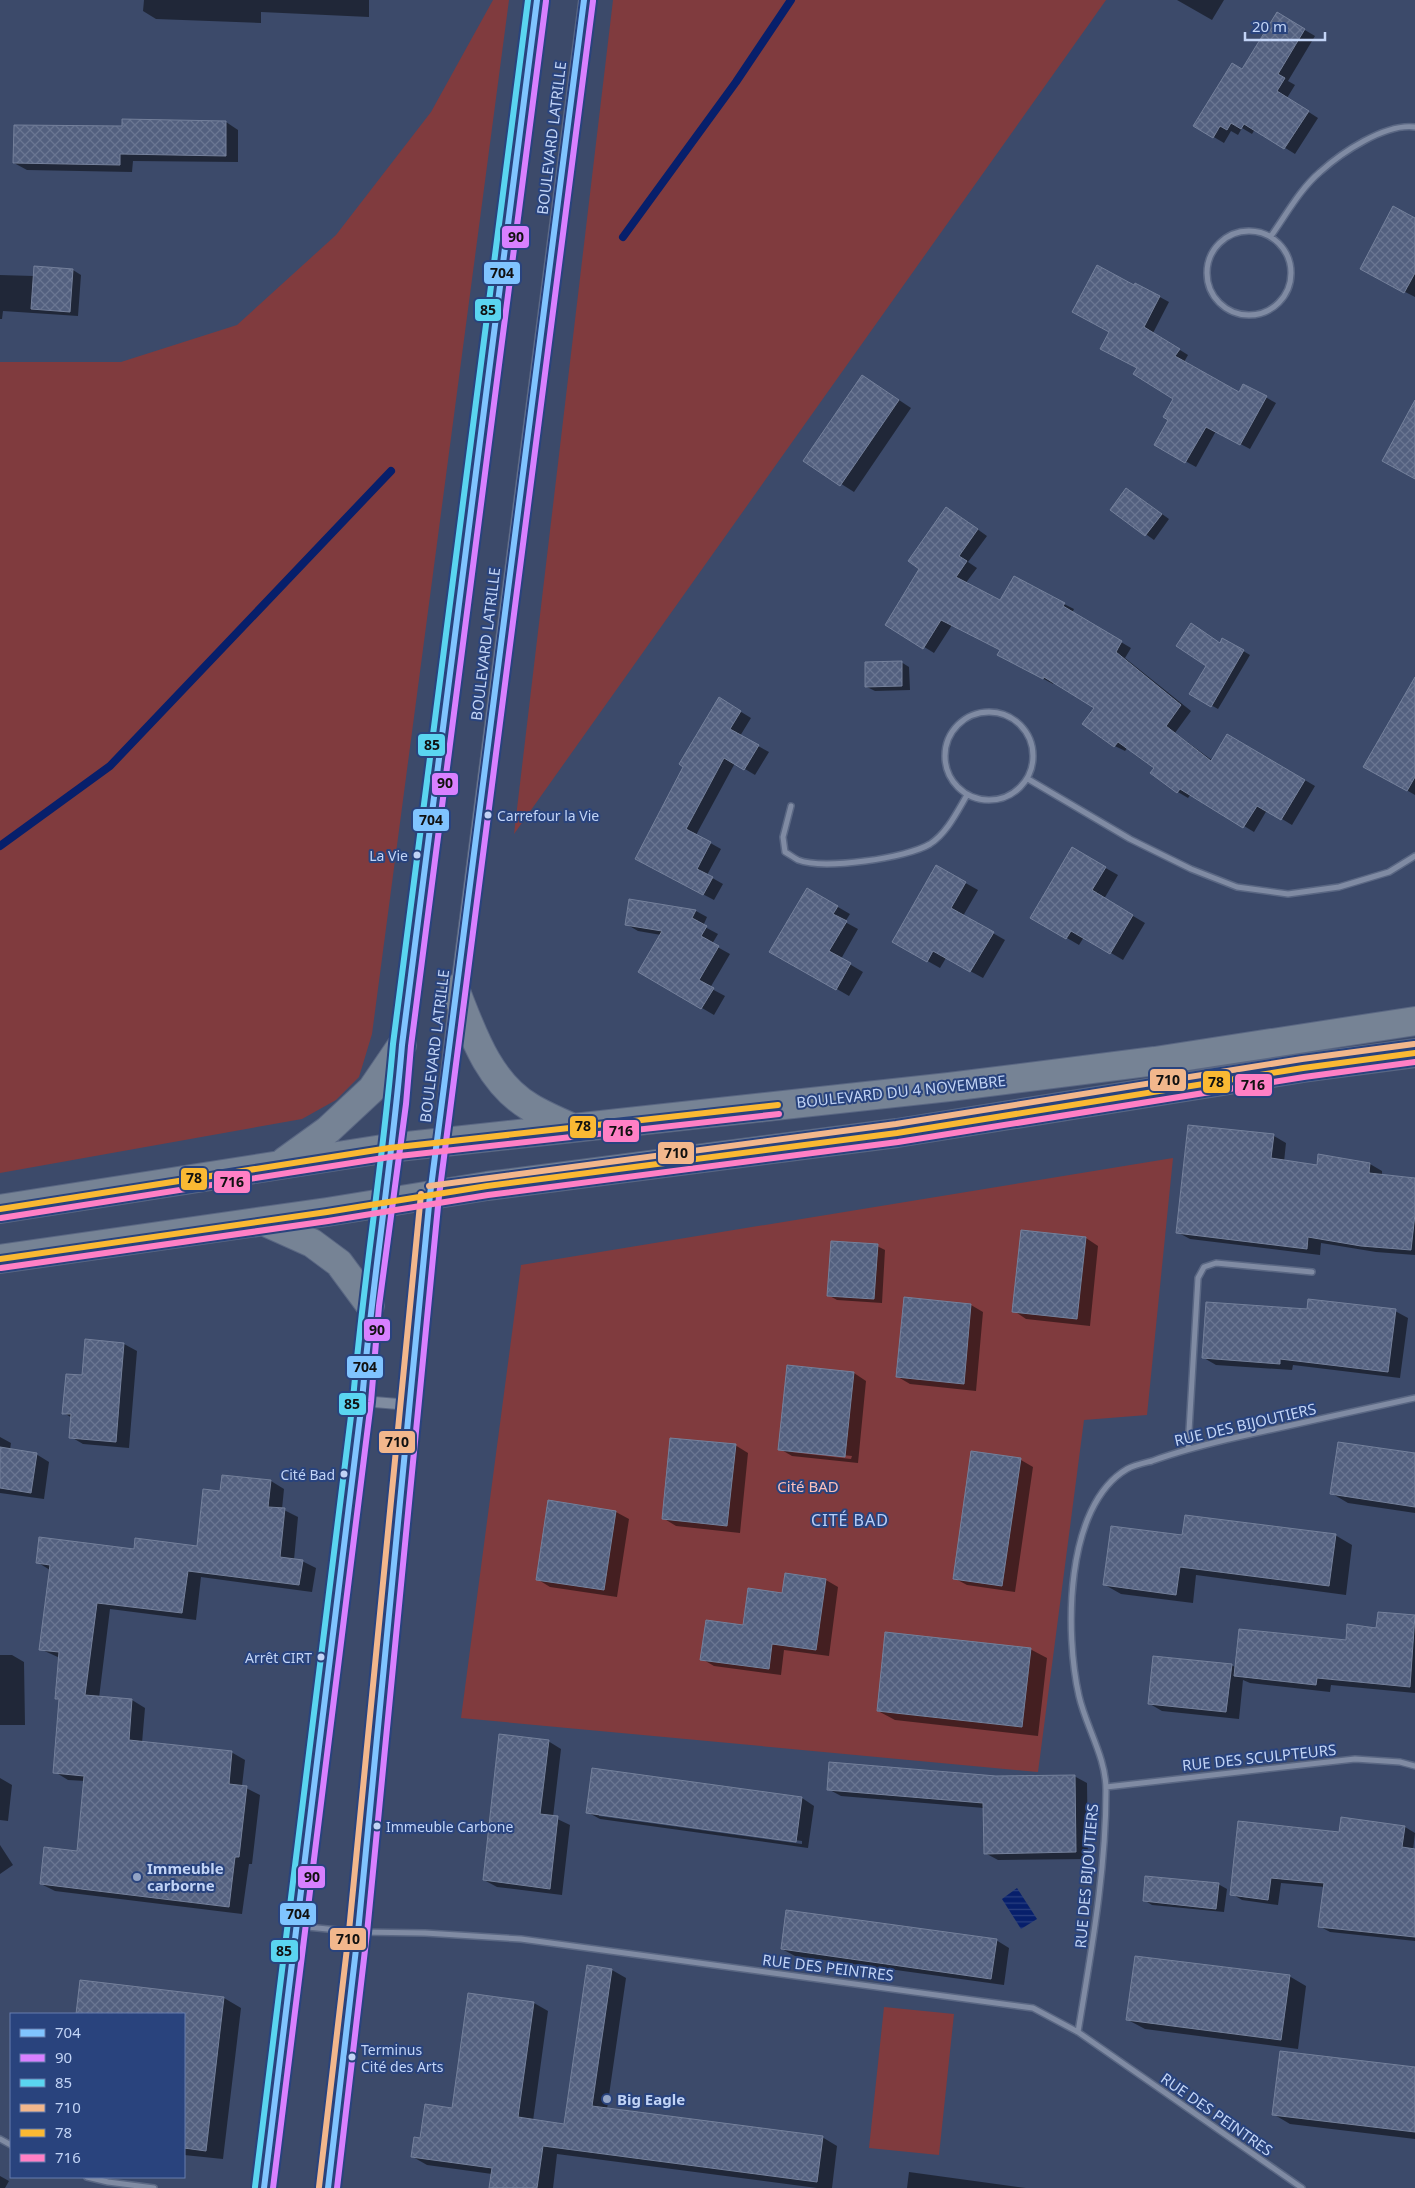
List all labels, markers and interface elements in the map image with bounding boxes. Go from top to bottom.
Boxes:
scale bar [1245,10,1325,42]
text: 20 m [1252,16,1287,36]
street label: BOULEVARD LATRILLE [532,60,570,216]
line badge: 90 [501,225,530,249]
text: 90 [508,227,524,246]
line badge: 704 [483,261,521,285]
text: 704 [490,263,514,282]
line badge: 85 [474,298,502,322]
text: 85 [480,300,496,319]
street label: BOULEVARD LATRILLE [466,566,504,722]
line badge: 85 [417,733,446,757]
text: 85 [424,735,440,754]
line badge: 90 [431,772,459,796]
text: 90 [437,773,453,792]
place label: Carrefour la Vie [497,806,599,825]
line badge: 704 [412,808,450,832]
text: 704 [419,810,443,829]
marker: Carrefour la Vie [483,810,493,820]
place label: La Vie [369,846,408,865]
marker: La Vie [412,850,422,860]
street label: BOULEVARD LATRILLE [415,968,453,1124]
line badge: 710 [1149,1068,1187,1092]
street label: BOULEVARD DU 4 NOVEMBRE [795,1070,1007,1112]
text: 710 [1156,1070,1180,1089]
line badge: 78 [1202,1070,1231,1094]
text: 78 [1208,1072,1224,1091]
line badge: 716 [1234,1073,1273,1097]
text: 716 [1241,1075,1265,1094]
line badge: 78 [569,1115,597,1139]
text: 78 [575,1116,591,1135]
line badge: 716 [602,1119,640,1143]
text: 716 [609,1121,633,1140]
line badge: 710 [657,1141,695,1165]
text: 710 [664,1143,688,1162]
line badge: 78 [180,1167,208,1191]
text: 78 [186,1168,202,1187]
line badge: 716 [213,1170,251,1194]
text: 716 [220,1172,244,1191]
line badge: 90 [363,1318,391,1342]
text: 90 [369,1320,385,1339]
line badge: 704 [346,1355,384,1379]
text: 704 [353,1357,377,1376]
line badge: 85 [338,1392,367,1416]
text: 85 [344,1394,360,1413]
street label: RUE DES BIJOUTIERS [1172,1398,1318,1450]
line badge: 710 [378,1430,416,1454]
text: 710 [385,1432,409,1451]
place label: Cité Bad [280,1465,335,1484]
marker: Cité Bad [339,1469,349,1479]
park label: Cité BAD [777,1476,839,1496]
district label: CITÉ BAD [811,1509,889,1531]
place label: Arrêt CIRT [245,1648,312,1667]
marker: Arrêt CIRT [316,1652,326,1662]
street label: RUE DES SCULPTEURS [1181,1739,1337,1775]
street label: RUE DES BIJOUTIERS [1070,1803,1102,1949]
place label: Immeuble Carbone [386,1817,513,1836]
marker: Immeuble Carbone [372,1821,382,1831]
place label: Immeuble carborne [147,1858,224,1895]
line badge: 90 [297,1865,326,1889]
text: 90 [304,1867,320,1886]
marker: Immeuble carborne [131,1871,143,1883]
line badge: 704 [279,1902,317,1926]
text: 704 [286,1904,310,1923]
line badge: 710 [329,1927,367,1951]
text: 710 [336,1929,360,1948]
line badge: 85 [270,1939,299,1963]
text: 85 [276,1941,292,1960]
street label: RUE DES PEINTRES [761,1949,895,1985]
legend [10,2013,185,2178]
text: 704 [55,2022,81,2042]
place label: Terminus Cité des Arts [361,2040,444,2076]
text: 90 [55,2047,72,2067]
marker: Terminus Cité des Arts [347,2052,357,2062]
street label: RUE DES PEINTRES [1157,2068,1277,2160]
text: 85 [55,2072,72,2092]
place label: Big Eagle [617,2089,685,2109]
marker: Big Eagle [601,2093,613,2105]
text: 710 [55,2097,81,2117]
text: 78 [55,2122,72,2142]
text: 716 [55,2147,81,2167]

